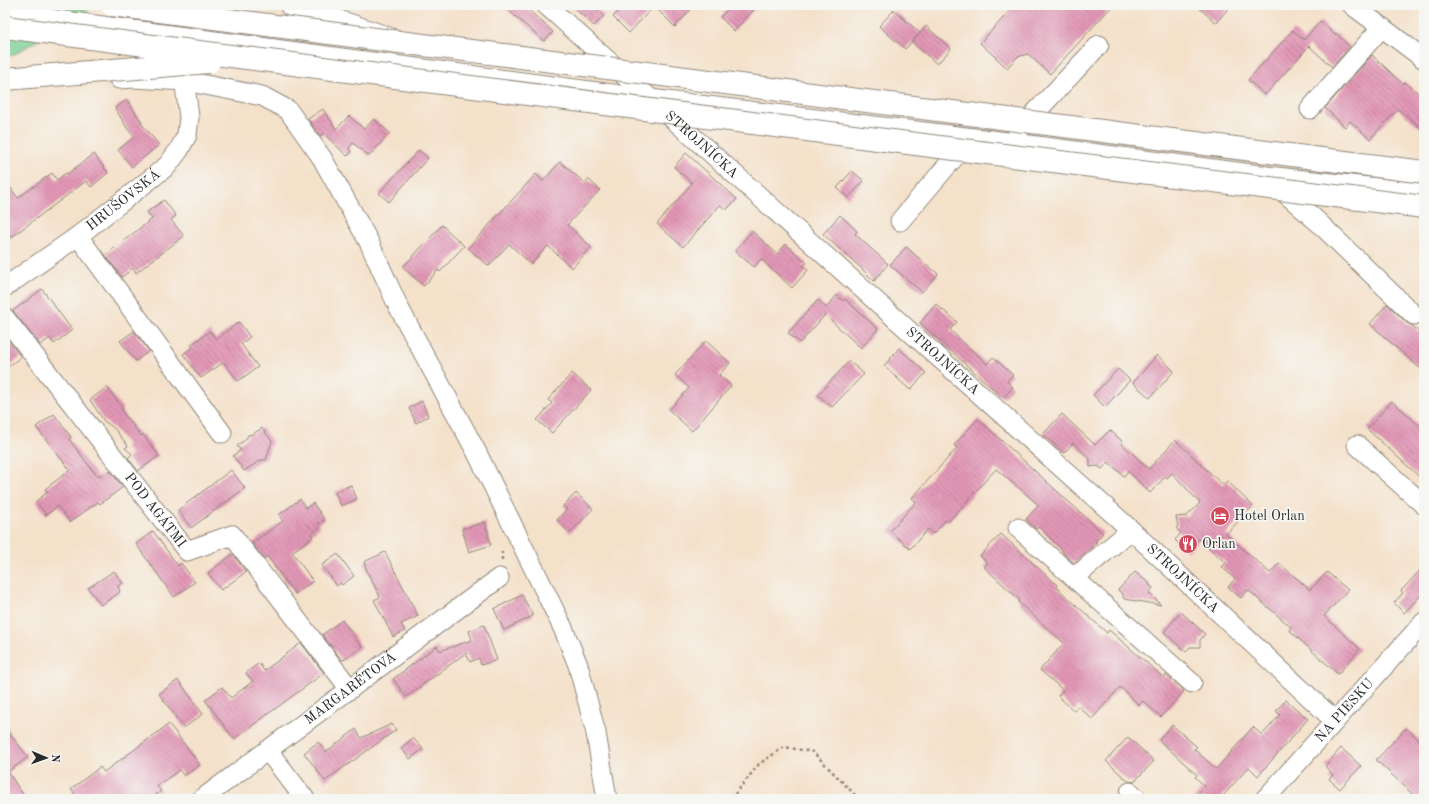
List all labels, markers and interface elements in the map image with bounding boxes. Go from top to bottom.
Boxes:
street label: STROJNÍCKA [662,108,741,181]
street label: HRUŠOVSKÁ [84,164,163,233]
street label: STROJNÍCKA [903,325,982,397]
street label: POD AGÁTMI [122,470,189,550]
hotel icon: Hotel Orlan [1209,505,1231,527]
place label: Hotel Orlan [1234,509,1305,523]
restaurant icon: Orlan [1177,533,1199,555]
place label: Orlan [1202,537,1236,551]
street label: STROJNÍCKA [1144,542,1222,616]
street label: MARGARÉTOVÁ [302,647,399,727]
street label: NA PIESKU [1313,676,1376,745]
north arrow [26,738,66,778]
text: N [49,754,60,763]

